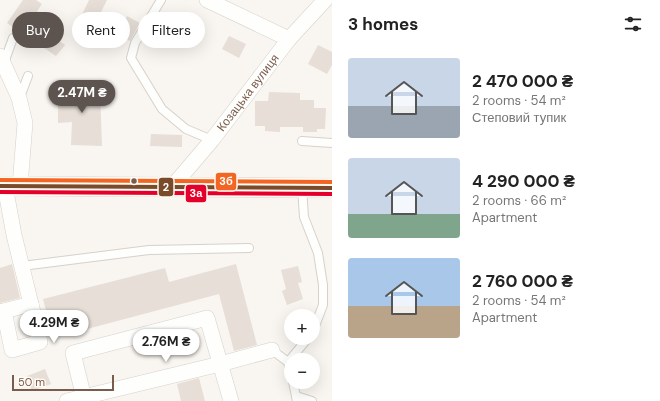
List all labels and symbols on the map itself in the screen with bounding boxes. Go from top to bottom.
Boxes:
street label: Козацька вулиця [213,51,283,135]
pin: 2.47M ₴ [45,80,119,114]
line badge: 3б [215,172,237,191]
text: 3б [219,174,233,188]
unlabelled marker [129,176,139,186]
line badge: 2 [158,177,174,197]
text: 2 [163,180,169,194]
line badge: 3а [185,184,207,203]
text: 3а [190,186,203,200]
pin: 4.29M ₴ [17,310,91,344]
pin: 2.76M ₴ [129,329,203,363]
scale bar [12,373,114,392]

